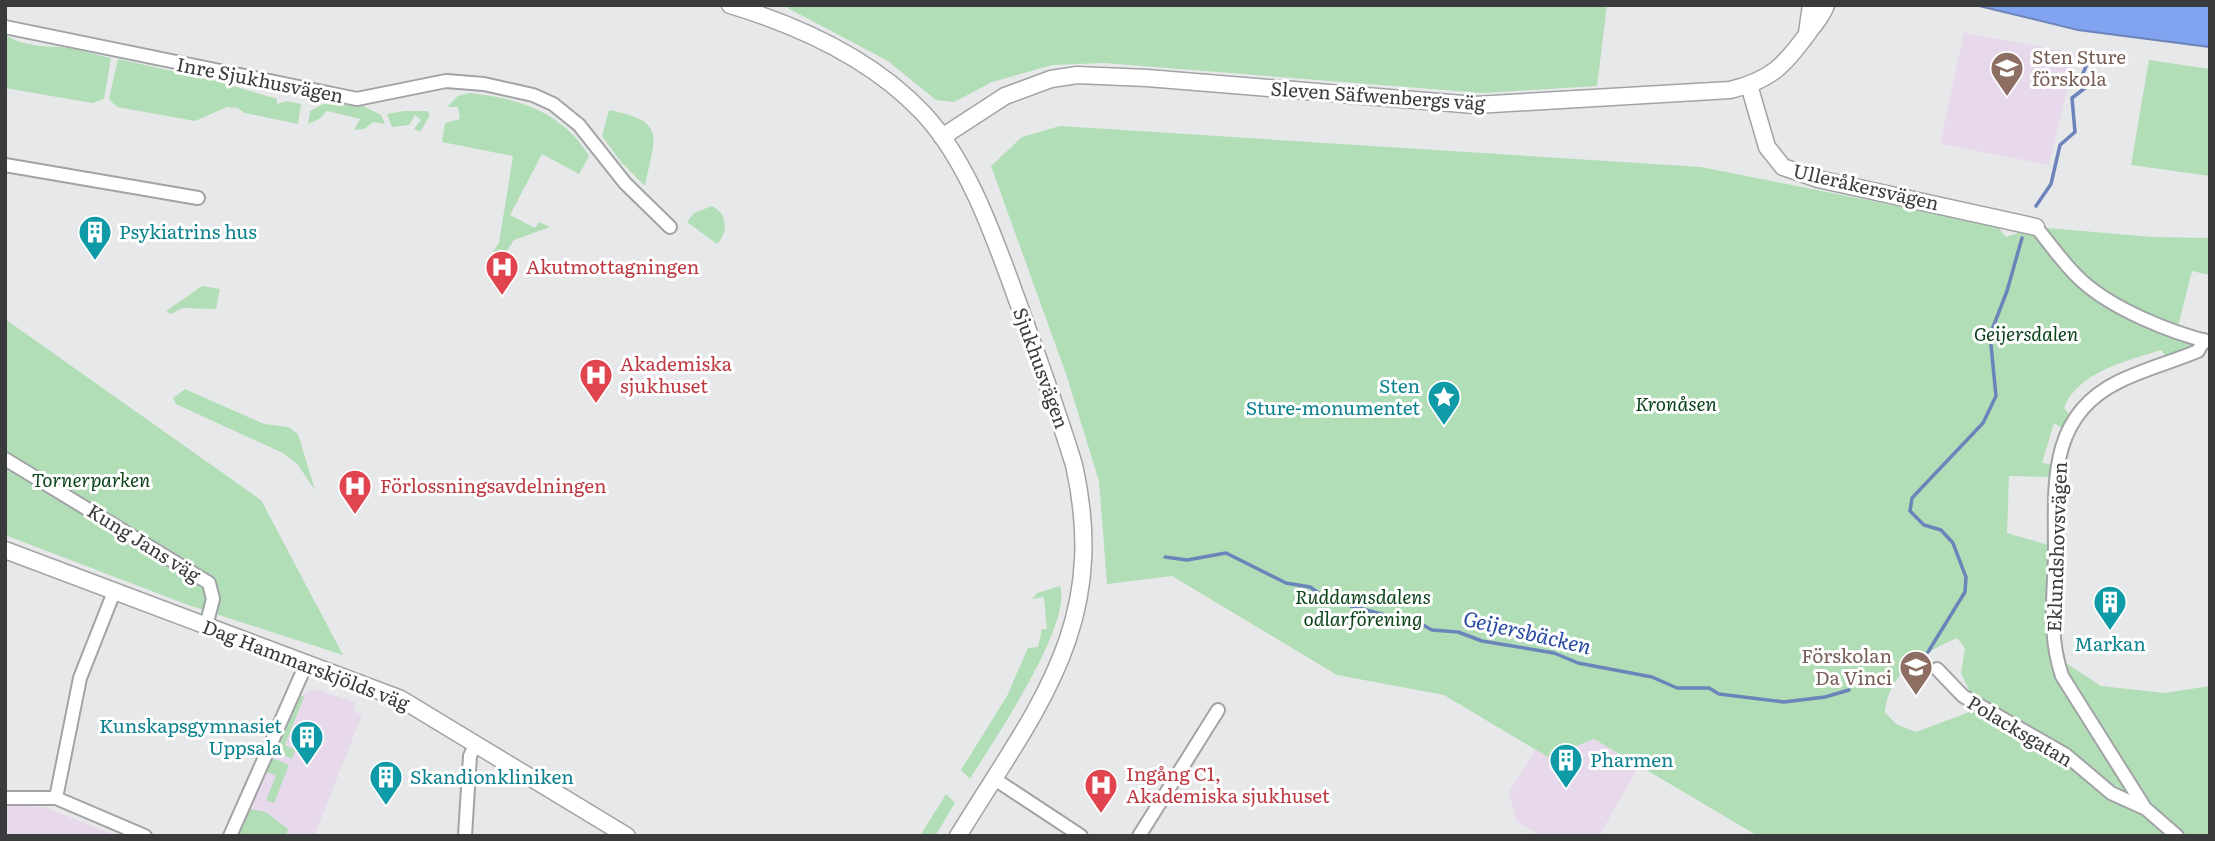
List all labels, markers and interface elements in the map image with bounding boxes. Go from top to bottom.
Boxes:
place label: Sten Sture förskola [2032,42,2126,92]
street label: Inre Sjukhusvägen [174,49,346,109]
school or university icon: Sten Sture förskola [1988,49,2026,98]
street label: Sleven Säfwenbergs väg [1270,74,1487,116]
street label: Ulleråkersvägen [1791,156,1942,216]
building icon: Psykiatrins hus [76,213,114,262]
place label: Psykiatrins hus [119,217,257,245]
hospital icon: Akutmottagningen [483,248,521,297]
place label: Akutmottagningen [526,252,699,280]
street label: Sjukhusvägen [1007,303,1077,432]
park label: Geijersdalen [1974,319,2079,347]
place label: Akademiska sjukhuset [620,349,733,399]
hospital icon: Akademiska sjukhuset [577,356,615,405]
place label: Sten Sture-monumentet [1246,371,1420,421]
place icon: Sten Sture-monumentet [1425,378,1463,427]
park label: Kronåsen [1635,389,1718,417]
street label: Eklundshovsvägen [2039,461,2073,633]
park label: Tornerparken [32,465,151,493]
hospital icon: Förlossningsavdelningen [336,467,374,516]
place label: Förlossningsavdelningen [380,471,607,499]
street label: Kung Jans väg [82,496,207,588]
park label: Ruddamsdalens odlarförening [1295,582,1431,632]
building icon: Markan [2091,583,2129,632]
water label: Geijersbäcken [1461,601,1595,660]
street label: Dag Hammarskjölds väg [199,612,414,717]
place label: Markan [2074,629,2146,657]
place label: Förskolan Da Vinci [1801,641,1892,691]
school or university icon: Förskolan Da Vinci [1897,648,1935,697]
street label: Polacksgatan [1963,688,2079,773]
place label: Kunskapsgymnasiet Uppsala [99,711,283,761]
building icon: Kunskapsgymnasiet Uppsala [288,718,326,767]
building icon: Pharmen [1547,741,1585,790]
place label: Pharmen [1590,745,1674,773]
building icon: Skandionkliniken [367,758,405,807]
place label: Ingång C1, Akademiska sjukhuset [1126,759,1330,809]
place label: Skandionkliniken [410,762,574,790]
hospital icon: Ingång C1, Akademiska sjukhuset [1082,766,1120,815]

